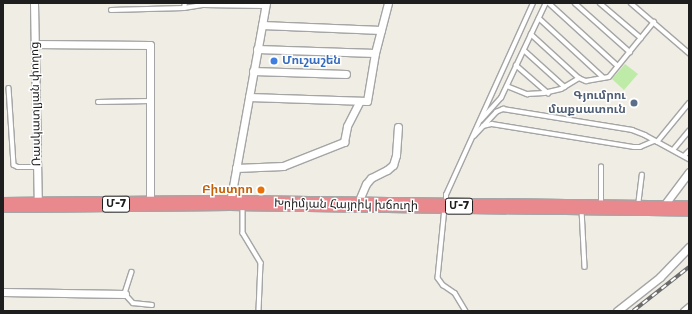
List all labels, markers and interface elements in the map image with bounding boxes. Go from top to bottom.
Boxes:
street label: Ռասկատլյան փողոց [28,42,44,166]
place label: Մուշաշեն [282,54,341,68]
marker: Մուշաշեն [269,56,279,66]
place label: Գյումրու մաքսատուն [548,89,626,117]
marker: Գյումրու մաքսատուն [629,98,639,108]
place label: Բիստրո [202,183,253,197]
marker: Բիստրո [256,185,266,195]
road number: Մ-7 [102,195,130,213]
street label: Խրիմյան Հայրիկ խճուղի [274,197,418,213]
road number: Մ-7 [445,197,473,215]

